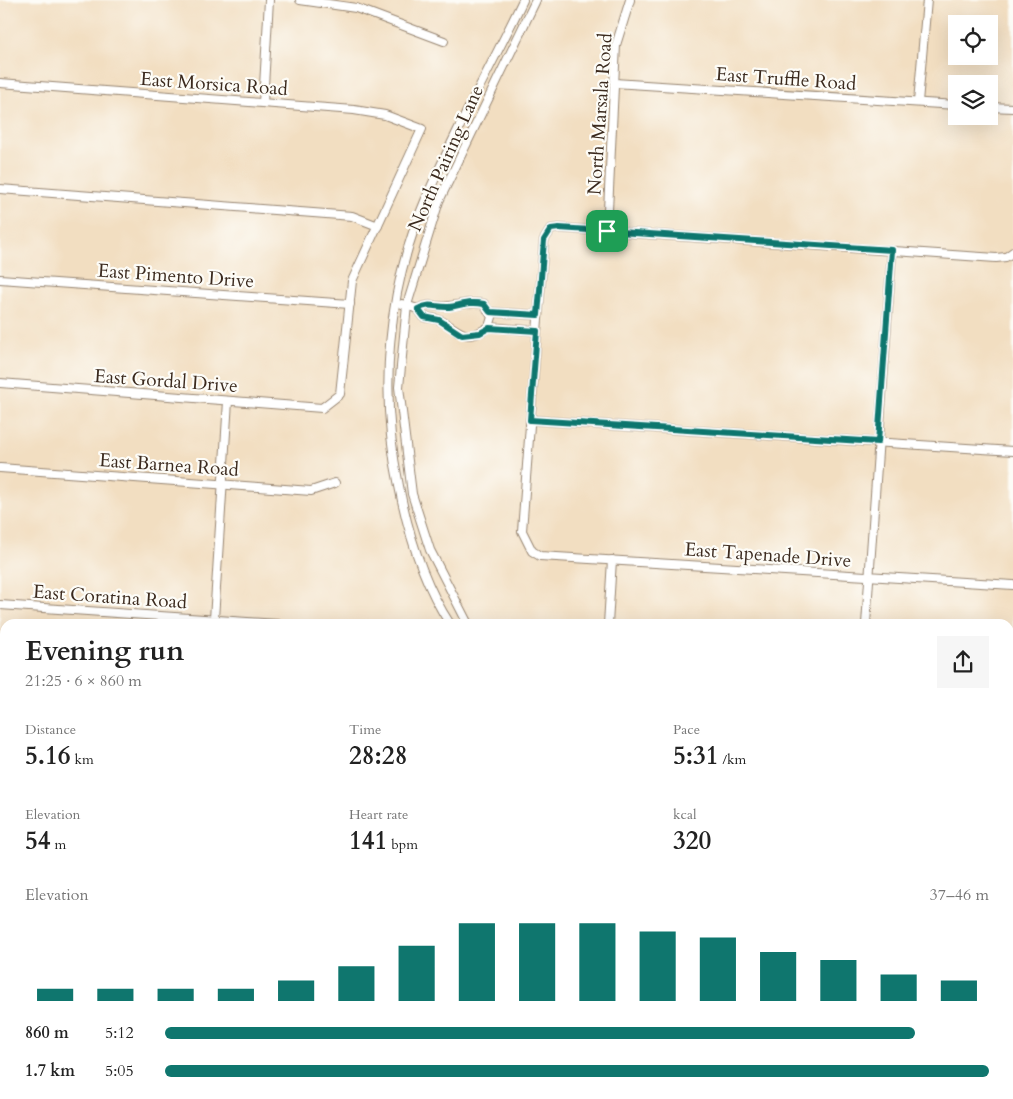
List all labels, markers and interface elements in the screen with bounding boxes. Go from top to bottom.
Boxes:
map controls [948,15,998,125]
button: locate [948,15,998,65]
street label: North Marsala Road [581,32,619,196]
street label: East Truffle Road [715,61,857,97]
street label: East Morsica Road [139,66,289,102]
button: layers [948,75,998,125]
street label: North Pairing Lane [402,81,490,236]
pin [586,210,628,252]
icon: arrive [593,217,621,245]
street label: East Pimento Drive [97,258,255,294]
street label: East Gordal Drive [93,363,239,399]
street label: East Barnea Road [98,447,240,483]
street label: East Tapenade Drive [684,536,852,574]
street label: East Coratina Road [32,579,188,615]
text: Evening run [25,632,184,670]
button: share [937,636,989,688]
text: 21:25 · 6 × 860 m [25,670,142,692]
text: Distance [25,720,76,739]
text: Time [349,720,381,739]
text: Pace [673,720,700,739]
text: 5.16 [25,739,71,773]
text: 28:28 [349,739,407,773]
text: 5:31 [673,739,719,773]
text: km [71,750,94,769]
text: /km [719,750,746,769]
text: Elevation [25,805,81,824]
text: Heart rate [349,805,408,824]
text: kcal [673,805,697,824]
text: 54 [25,824,51,858]
text: 141 [349,824,387,858]
text: 320 [673,824,711,858]
text: m [51,835,66,854]
text: bpm [387,835,418,854]
text: Elevation [25,884,89,906]
text: 37–46 m [930,884,989,906]
text: 860 m [25,1022,69,1044]
text: 5:12 [105,1022,134,1044]
text: 1.7 km [25,1060,75,1082]
text: 5:05 [105,1060,134,1082]

